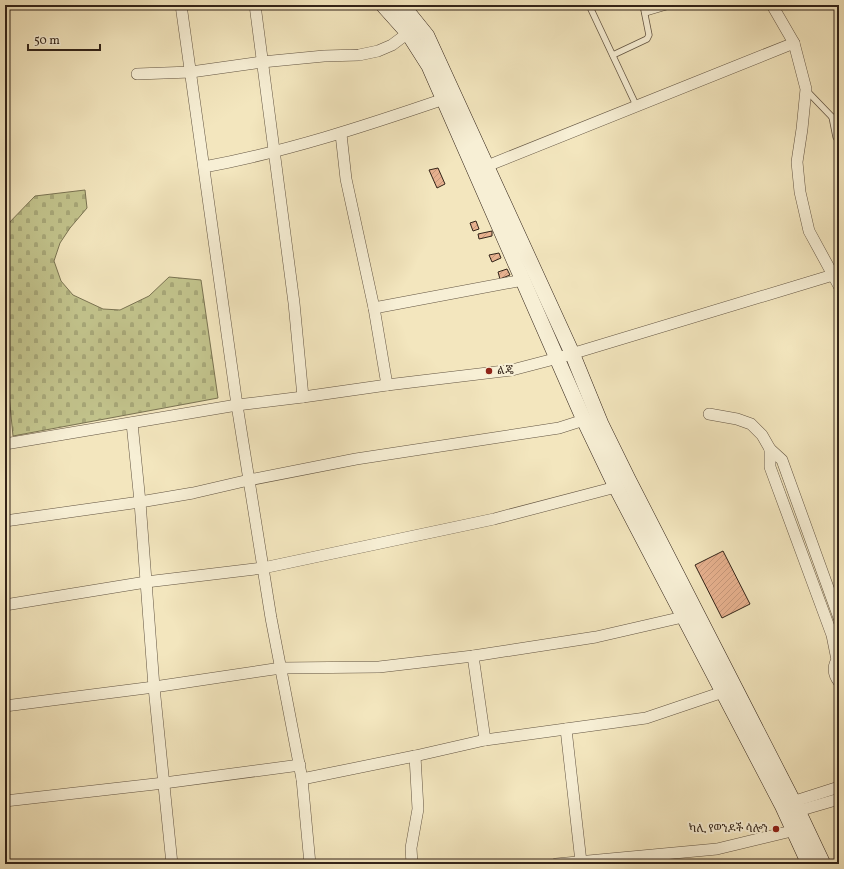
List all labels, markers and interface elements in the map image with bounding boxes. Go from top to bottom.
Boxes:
scale bar [28,26,100,52]
text: 50 m [34,33,60,49]
place label: ልጄ [497,364,514,379]
marker: ልጄ [484,366,494,376]
place label: ካሊ የወንዶች ሳሎን [689,822,768,837]
marker: ካሊ የወንዶች ሳሎን [771,824,781,834]

